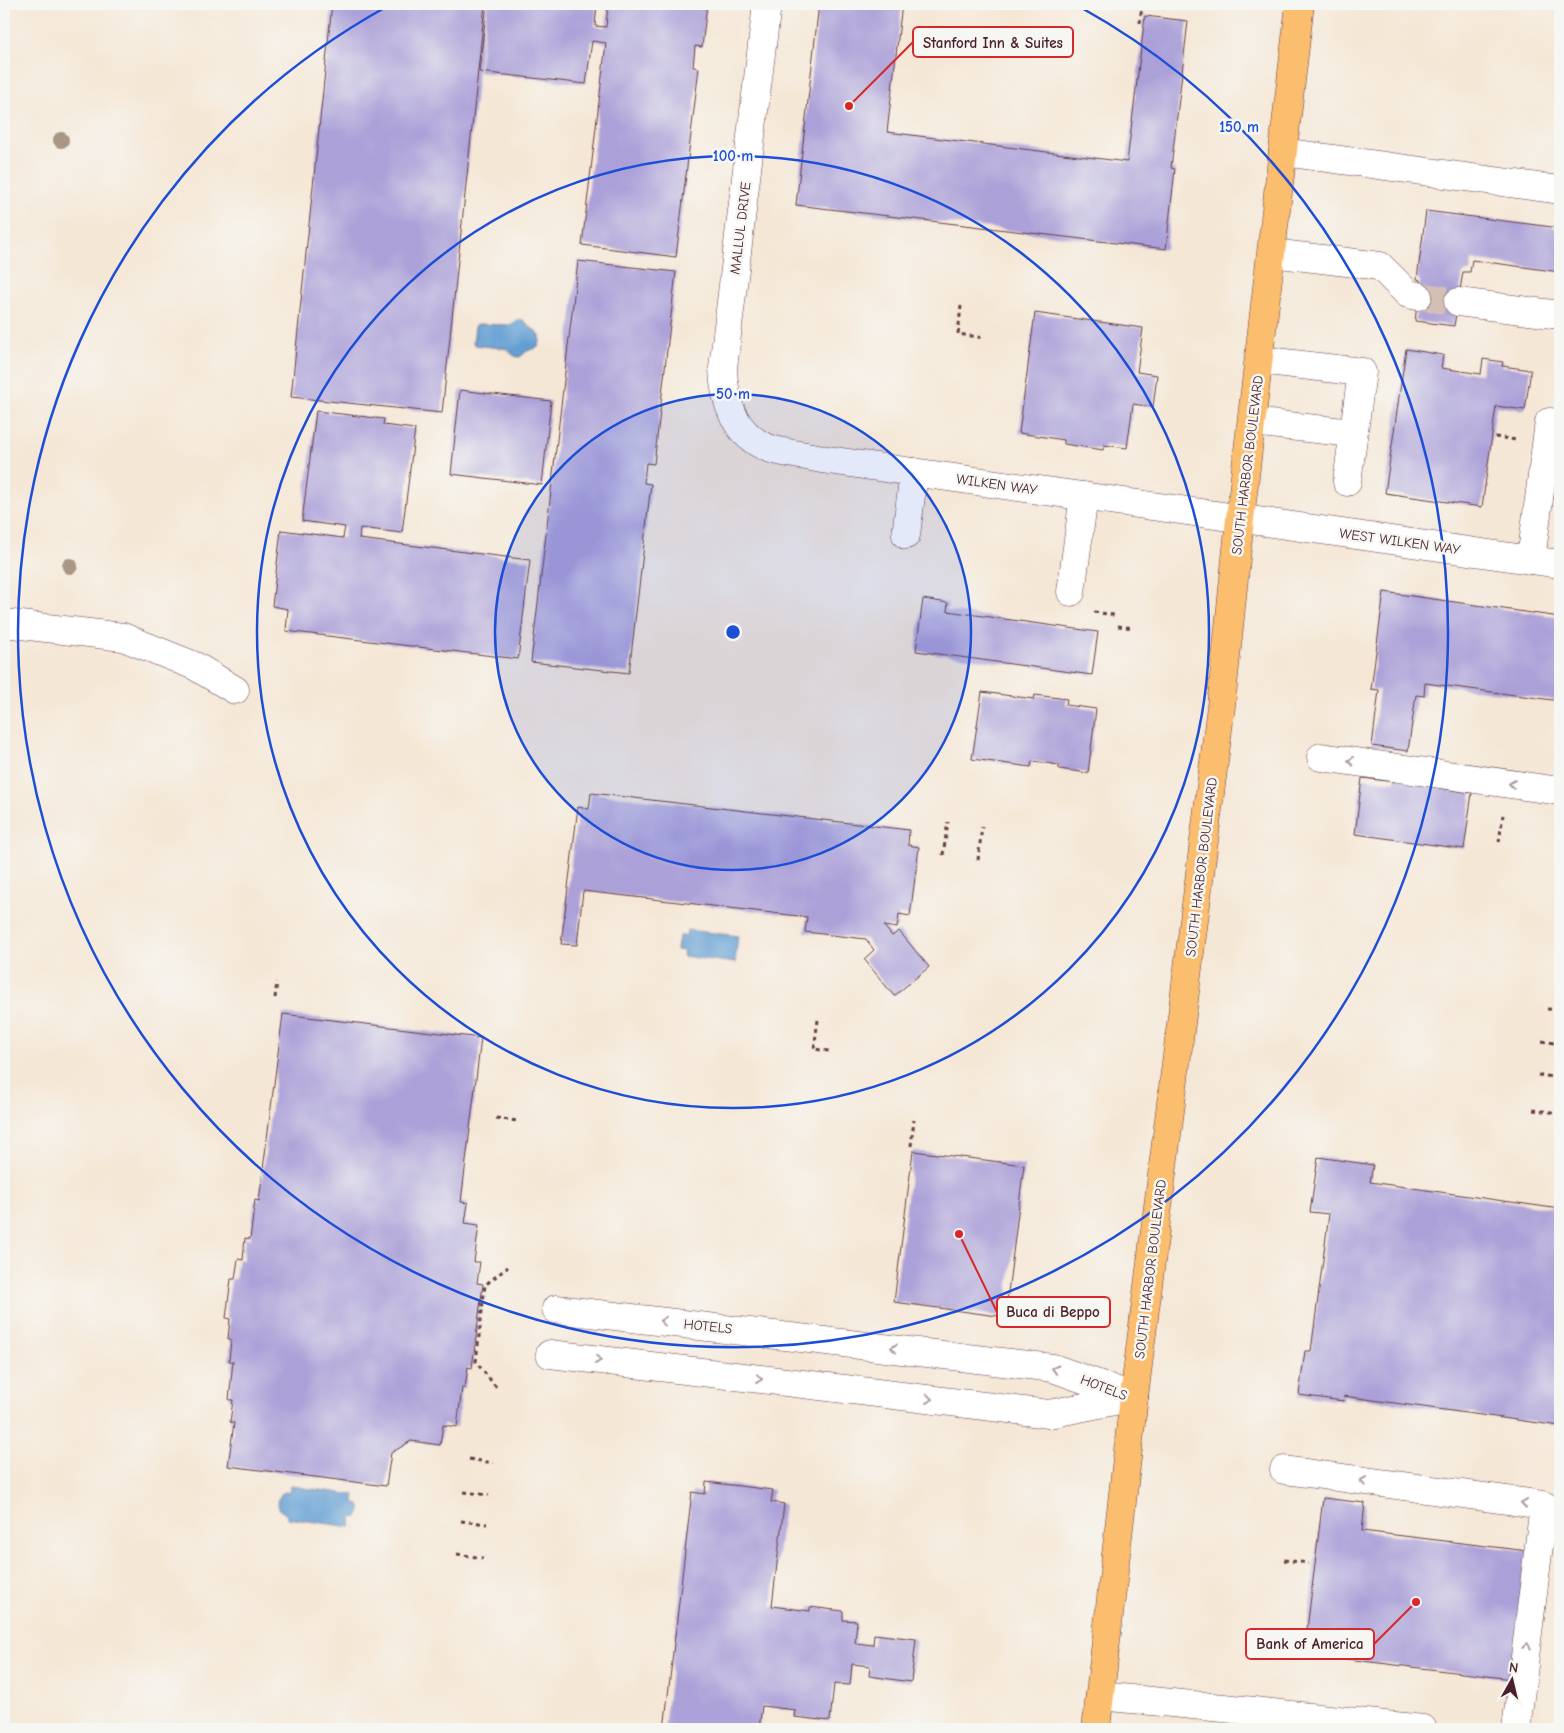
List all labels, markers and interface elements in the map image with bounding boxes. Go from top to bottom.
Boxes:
callout: Stanford Inn & Suites [913,27,1073,57]
text: Stanford Inn & Suites [923,34,1063,52]
text: 150 m [1219,118,1259,136]
text: 100 m [713,147,753,165]
street label: MALLUL DRIVE [726,181,755,275]
street label: SOUTH HARBOR BOULEVARD [1228,374,1267,556]
text: 50 m [716,385,750,403]
street label: WILKEN WAY [955,470,1039,499]
street label: WEST WILKEN WAY [1338,525,1462,559]
centre of rings [724,623,742,641]
one-way arrow [1347,756,1355,767]
street label: SOUTH HARBOR BOULEVARD [1182,776,1221,958]
one-way arrow [1508,779,1517,789]
street label: SOUTH HARBOR BOULEVARD [1131,1178,1170,1360]
callout: Buca di Beppo [997,1297,1110,1327]
text: Buca di Beppo [1006,1303,1100,1321]
street label: HOTELS [683,1315,733,1338]
one-way arrow [659,1316,667,1327]
one-way arrow [890,1343,898,1354]
one-way arrow [594,1354,602,1365]
one-way arrow [1051,1364,1060,1375]
street label: HOTELS [1078,1371,1130,1404]
one-way arrow [756,1373,764,1384]
one-way arrow [925,1394,933,1404]
one-way arrow [1358,1476,1366,1487]
one-way arrow [1519,1498,1527,1509]
callout: Bank of America [1246,1629,1374,1659]
text: Bank of America [1256,1635,1364,1653]
one-way arrow [1521,1642,1532,1650]
north arrow [1486,1656,1536,1706]
text: N [1508,1659,1519,1677]

